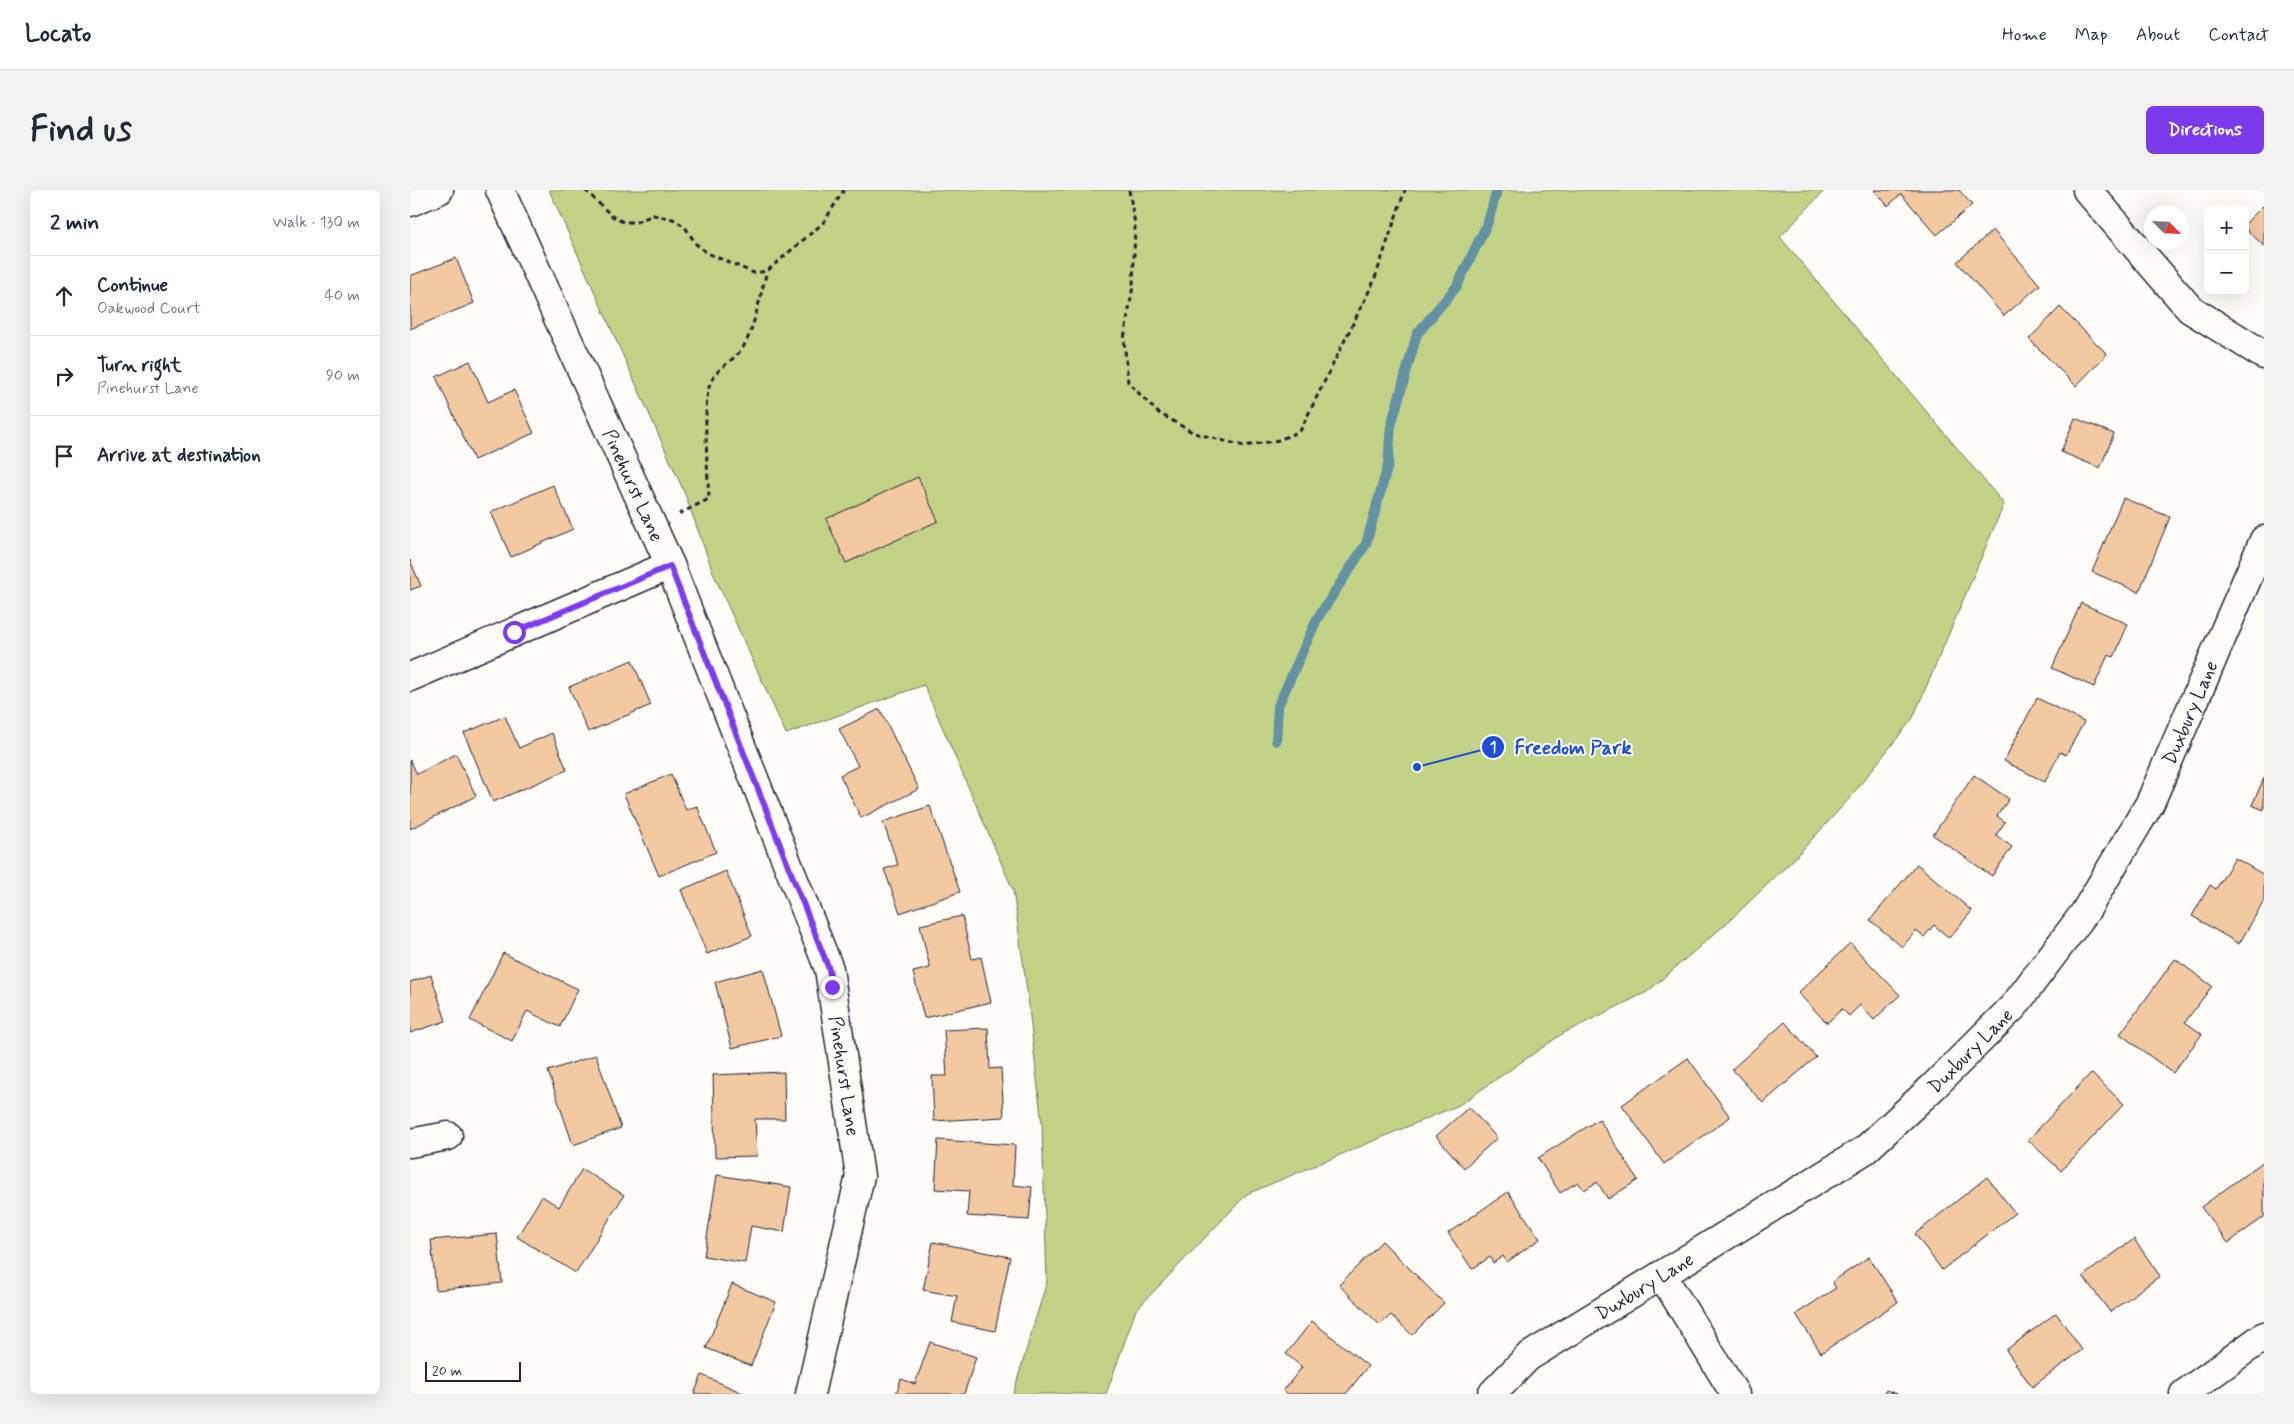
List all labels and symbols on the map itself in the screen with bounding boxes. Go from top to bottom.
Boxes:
north arrow [2144,205,2189,250]
street label: Pinehurst Lane [596,425,669,546]
route start [503,621,526,644]
street label: Duxbury Lane [2157,657,2224,769]
callout: Freedom Park [1480,729,1641,764]
text: Freedom Park [1514,735,1632,762]
text: 1 [1490,738,1496,758]
route end [821,976,844,999]
street label: Duxbury Lane [1923,1003,2019,1099]
street label: Pinehurst Lane [822,1014,865,1138]
street label: Duxbury Lane [1591,1247,1699,1327]
scale bar [425,1359,521,1382]

